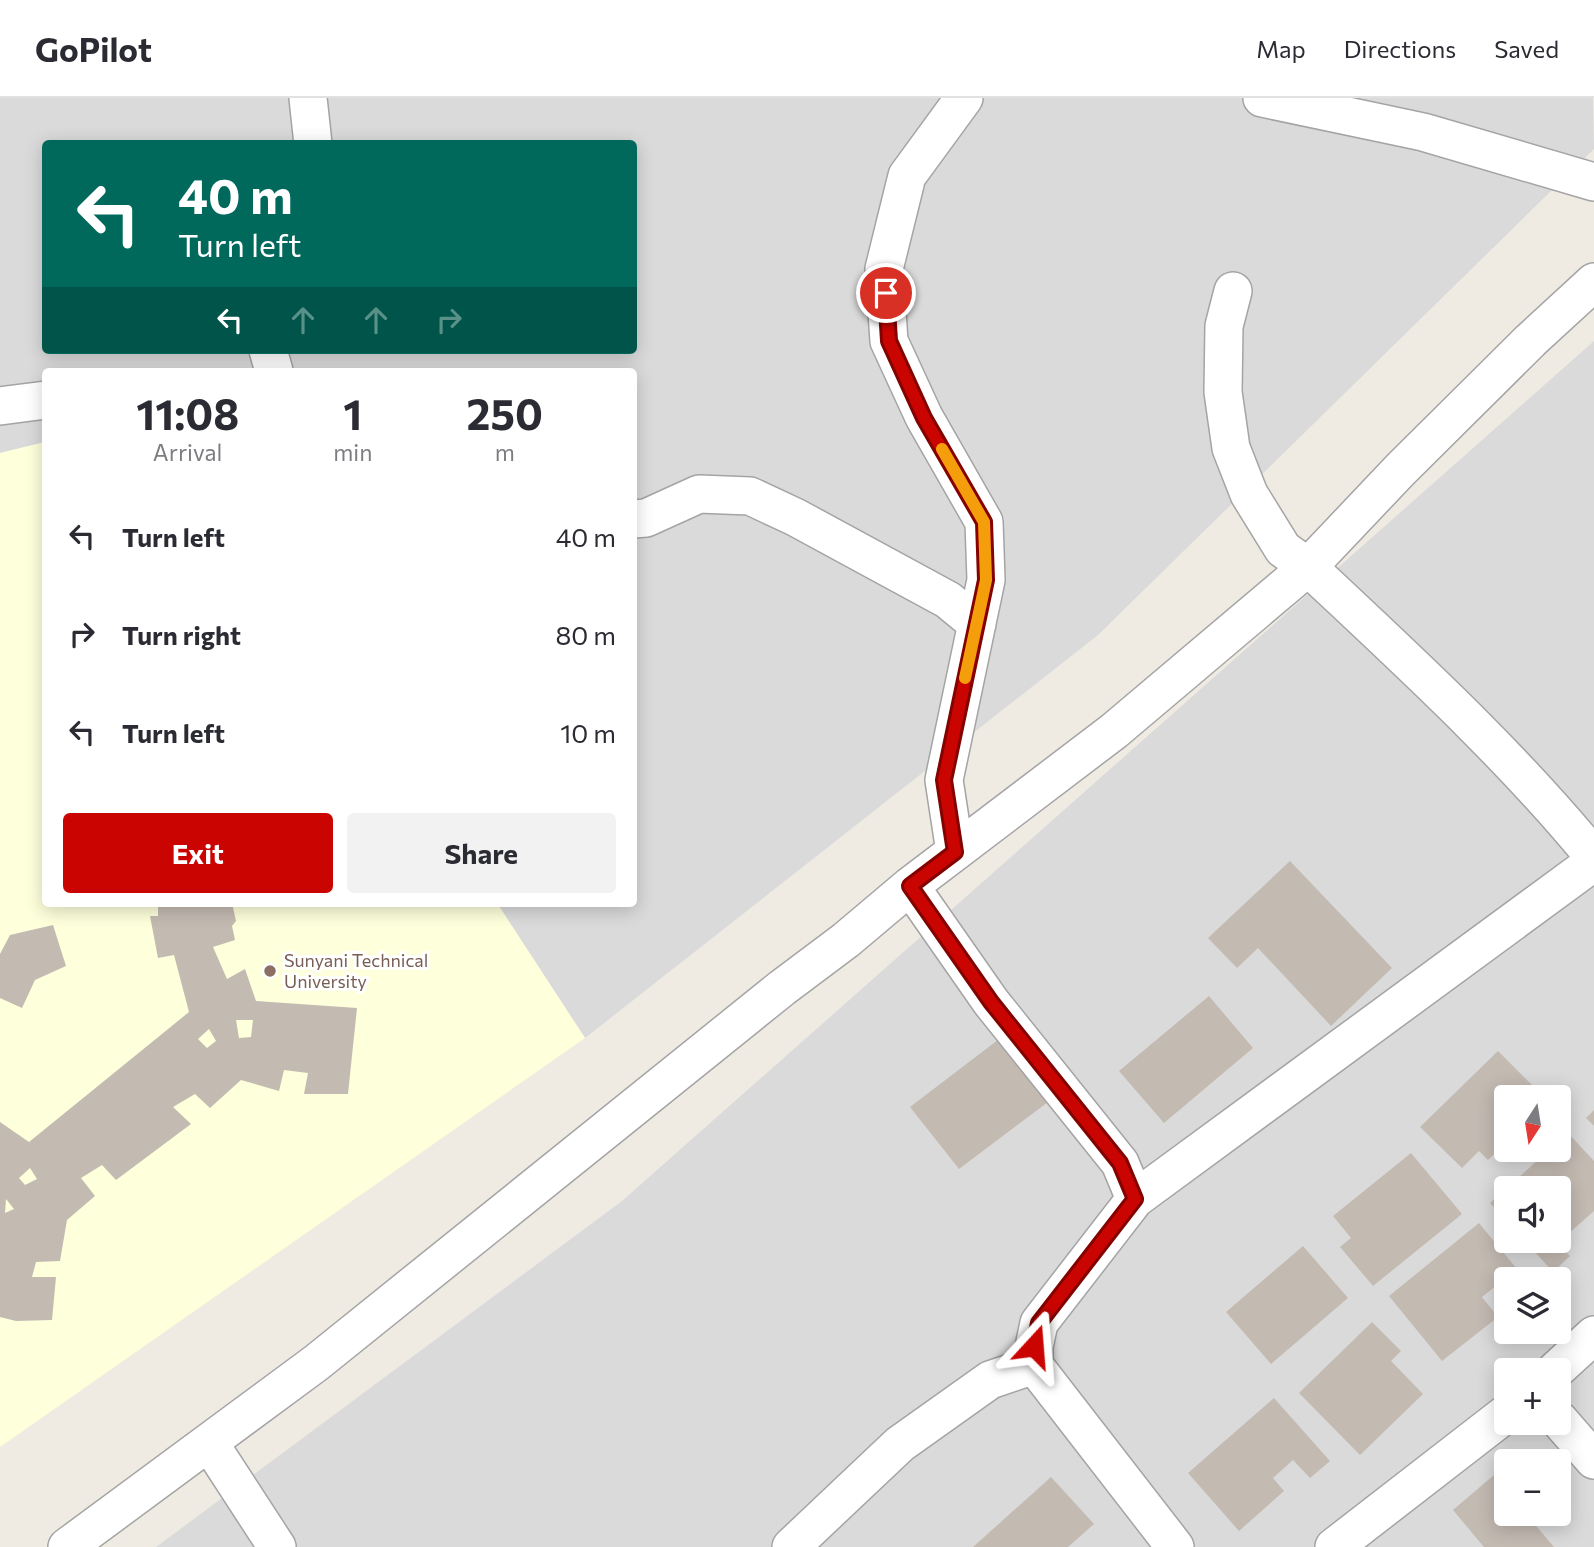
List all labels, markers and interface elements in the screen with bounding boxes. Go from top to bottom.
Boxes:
text: GoPilot [35,28,152,69]
text: Map [1256,34,1306,63]
text: Directions [1344,34,1456,63]
text: Saved [1494,34,1559,63]
text: 40 m [178,164,293,224]
icon: left [63,168,154,259]
text: Turn left [178,224,302,264]
pin [856,263,916,323]
icon: arrive [867,274,905,312]
icon: left [211,301,249,339]
icon: ahead [284,301,322,339]
icon: ahead [357,301,395,339]
icon: right [430,301,468,339]
text: 11:08 [136,387,239,439]
text: 1 [343,387,362,439]
text: 250 [467,387,543,439]
text: Arrival [153,438,222,466]
text: min [333,438,372,466]
text: m [495,438,515,466]
icon: left [63,517,101,555]
text: Turn left [122,521,225,552]
text: 40 m [556,521,616,552]
icon: right [63,615,101,653]
text: Turn right [122,619,241,650]
text: 80 m [556,619,616,650]
icon: left [63,713,101,751]
text: Turn left [122,717,225,748]
text: 10 m [560,717,616,748]
button: Exit [63,813,333,893]
button: Share [347,813,616,893]
place label: Sunyani Technical University [284,949,428,992]
marker: Sunyani Technical University [262,963,278,979]
north arrow [1494,1085,1572,1162]
map controls [1494,1085,1571,1526]
button: sound [1494,1176,1571,1253]
button: layers [1494,1267,1571,1344]
position arrow [997,1309,1071,1383]
button: + [1494,1358,1571,1435]
button: − [1494,1449,1571,1526]

